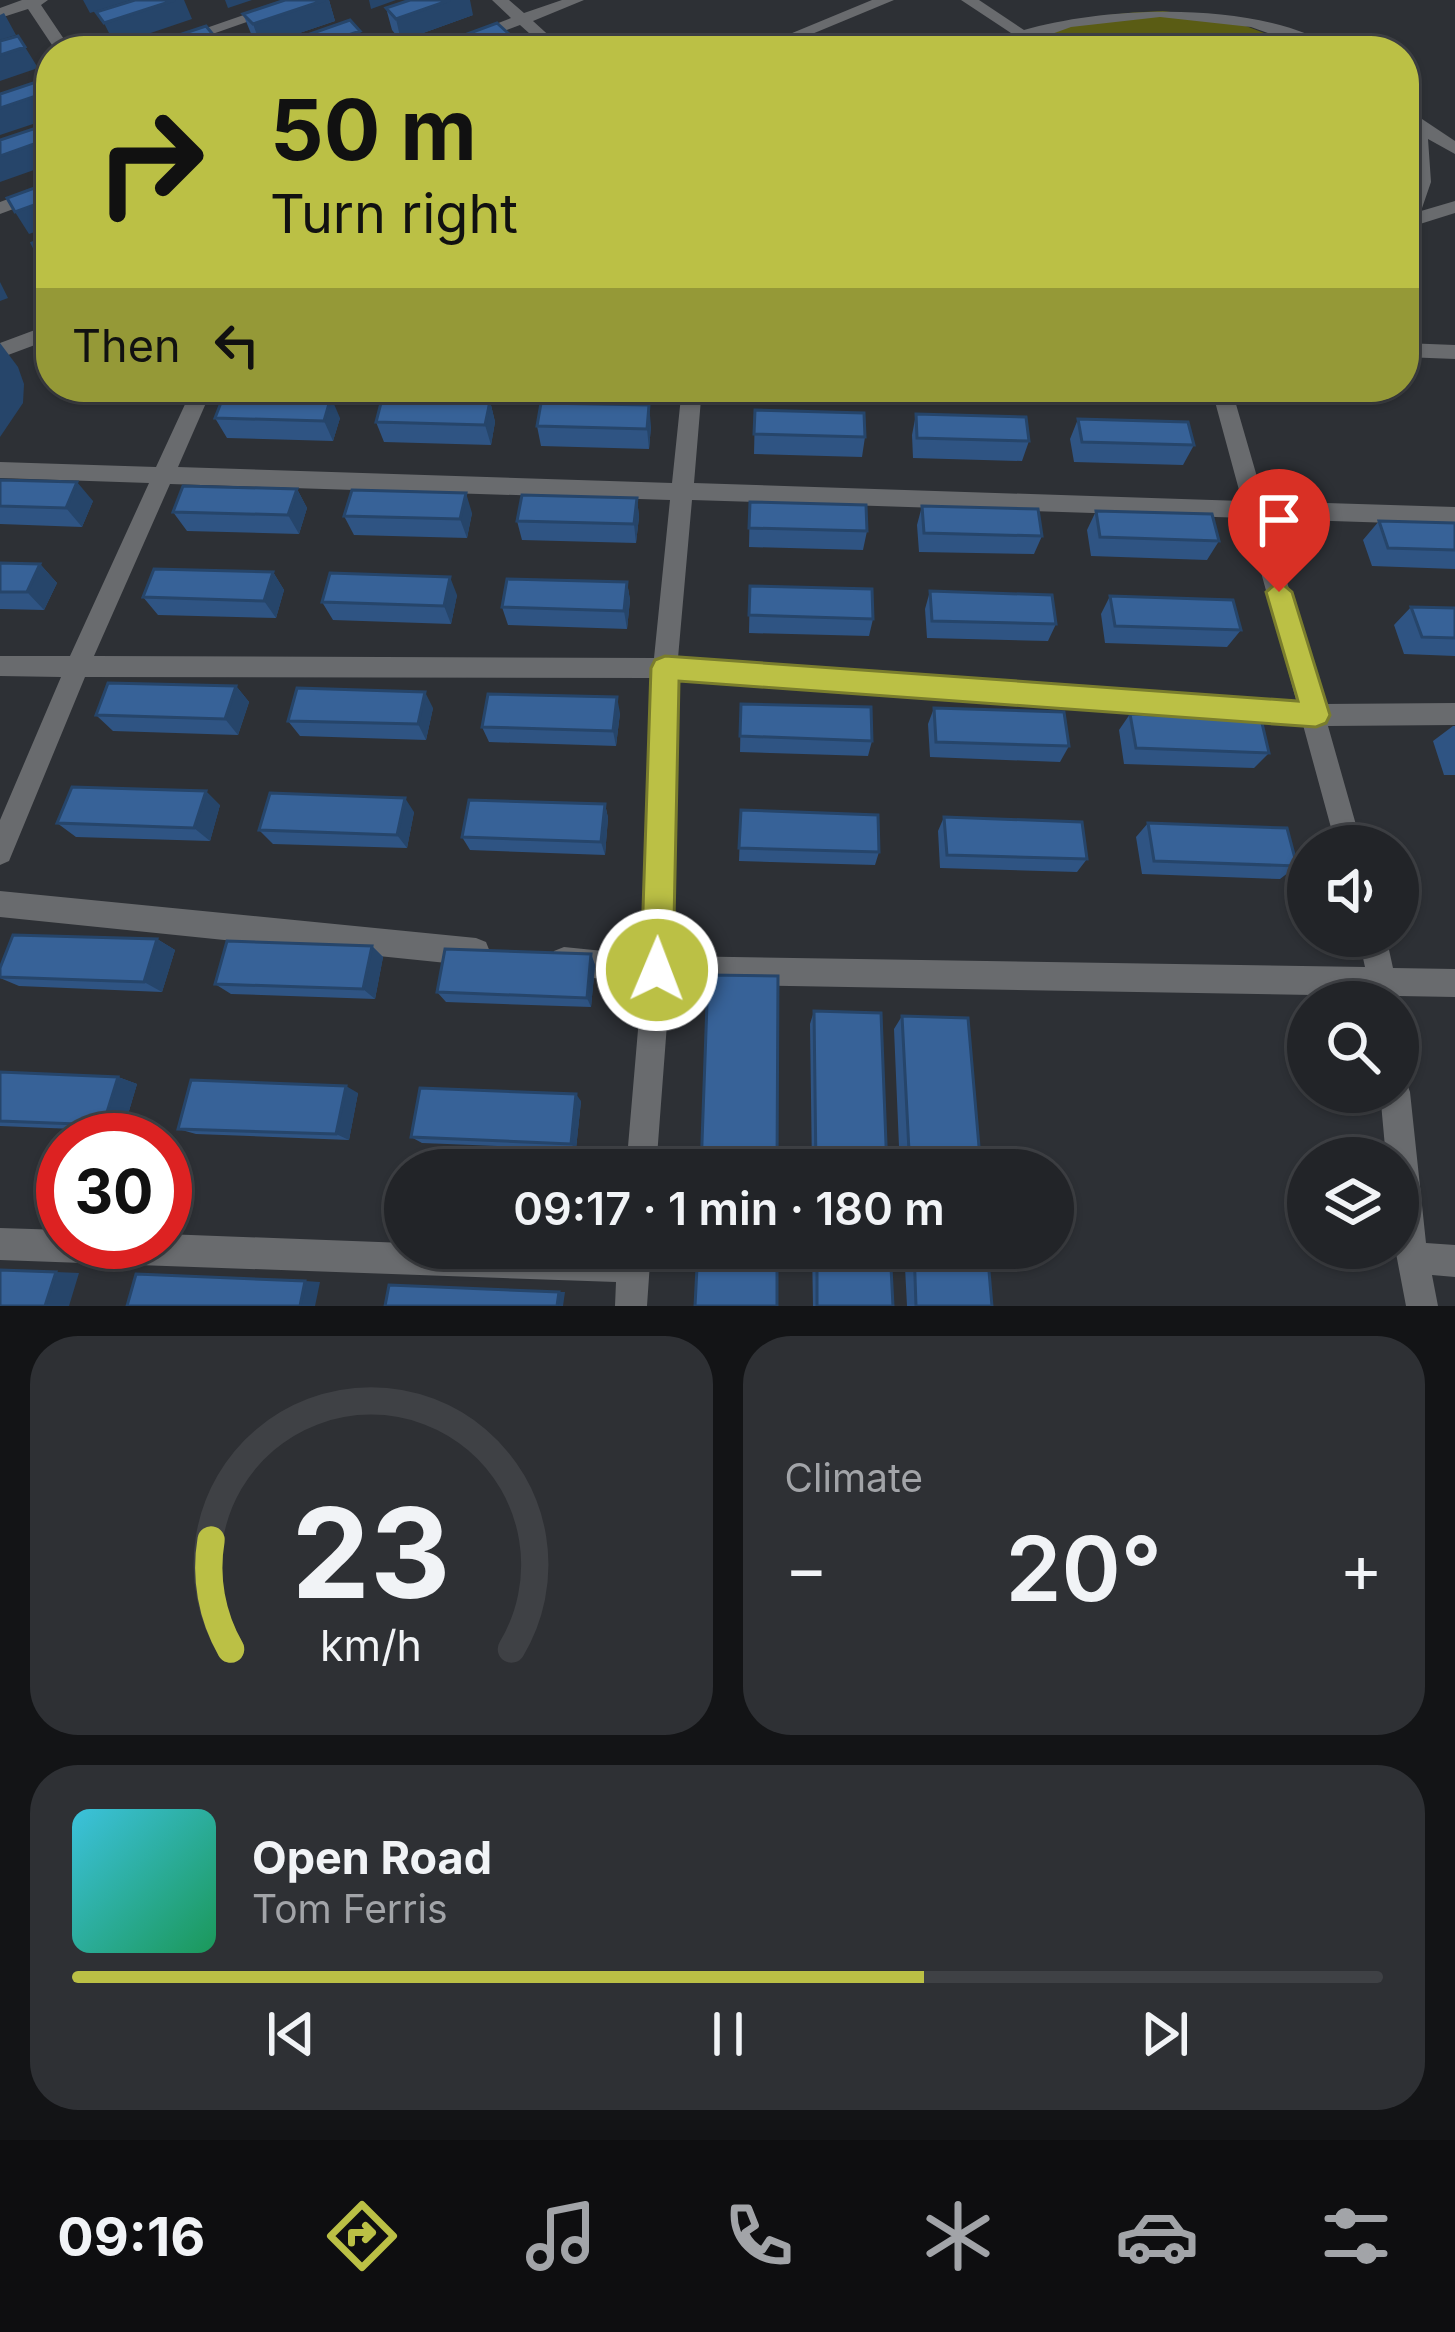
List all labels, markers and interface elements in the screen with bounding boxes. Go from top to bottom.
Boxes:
text: 50 m [270,79,477,180]
icon: right [72,84,228,240]
text: Turn right [270,181,518,246]
icon: left [204,312,270,378]
text: Then [72,318,180,373]
pin [1228,469,1330,592]
icon: arrive [1246,487,1312,553]
map controls [1287,825,1419,1269]
button: sound [1287,825,1419,957]
position arrow [594,907,720,1033]
button: search [1287,981,1419,1113]
speed limit sign: 30 [36,1113,192,1269]
button: layers [1287,1137,1419,1269]
text: 09:17 · 1 min · 180 m [513,1181,945,1236]
text: Climate [785,1454,923,1501]
text: 23 [292,1477,451,1628]
text: 20° [1005,1514,1162,1623]
text: − [785,1528,828,1608]
text: + [1339,1528,1383,1608]
text: km/h [320,1618,422,1670]
text: Open Road [252,1830,492,1885]
text: Tom Ferris [252,1885,447,1932]
icon: previous [258,2001,324,2067]
icon: pause [695,2001,761,2067]
icon: next [1132,2001,1198,2067]
icon: directions [320,2194,404,2278]
icon: music [519,2194,603,2278]
icon: phone [717,2194,801,2278]
icon: climate [916,2194,1000,2278]
icon: car [1115,2194,1199,2278]
icon: filters [1314,2194,1398,2278]
text: 09:16 [57,2204,205,2269]

